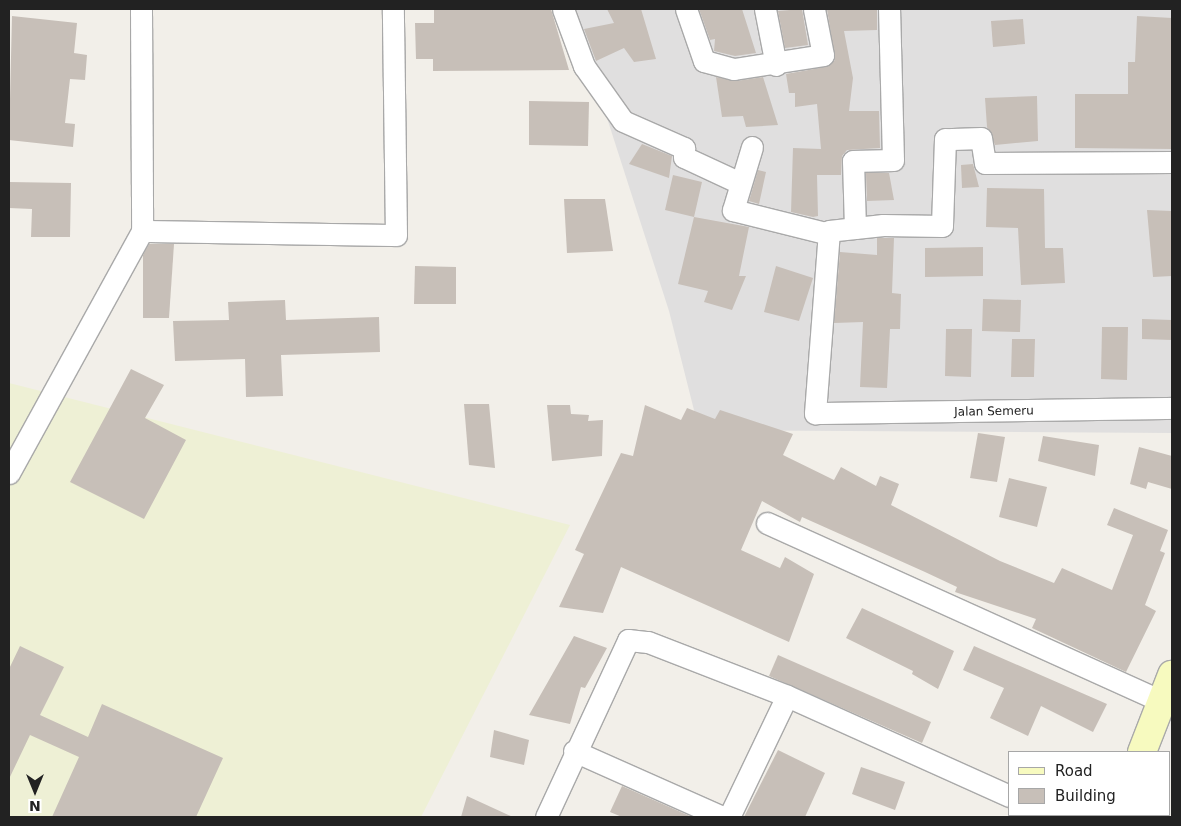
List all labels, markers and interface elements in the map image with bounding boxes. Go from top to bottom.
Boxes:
street label: Jalan Semeru [954,404,1034,420]
legend [1008,751,1171,816]
text: Road [1055,762,1093,780]
north arrow [10,766,60,816]
text: Building [1055,787,1116,805]
text: N [29,798,41,814]

